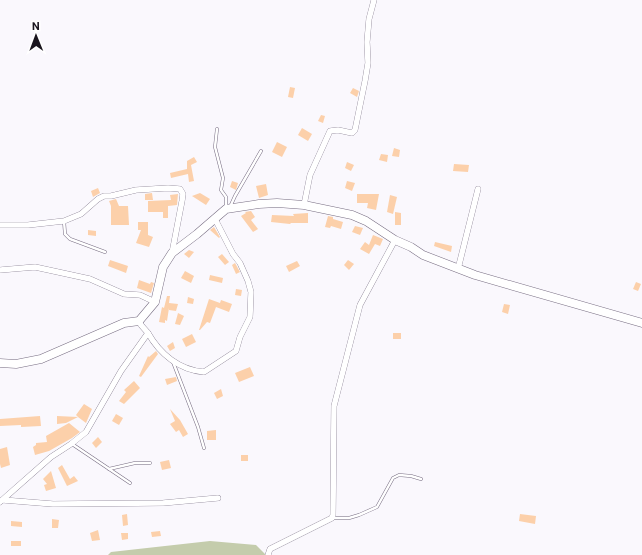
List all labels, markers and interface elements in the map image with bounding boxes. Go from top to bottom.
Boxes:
north arrow [16,16,56,56]
text: N [32,20,40,33]

